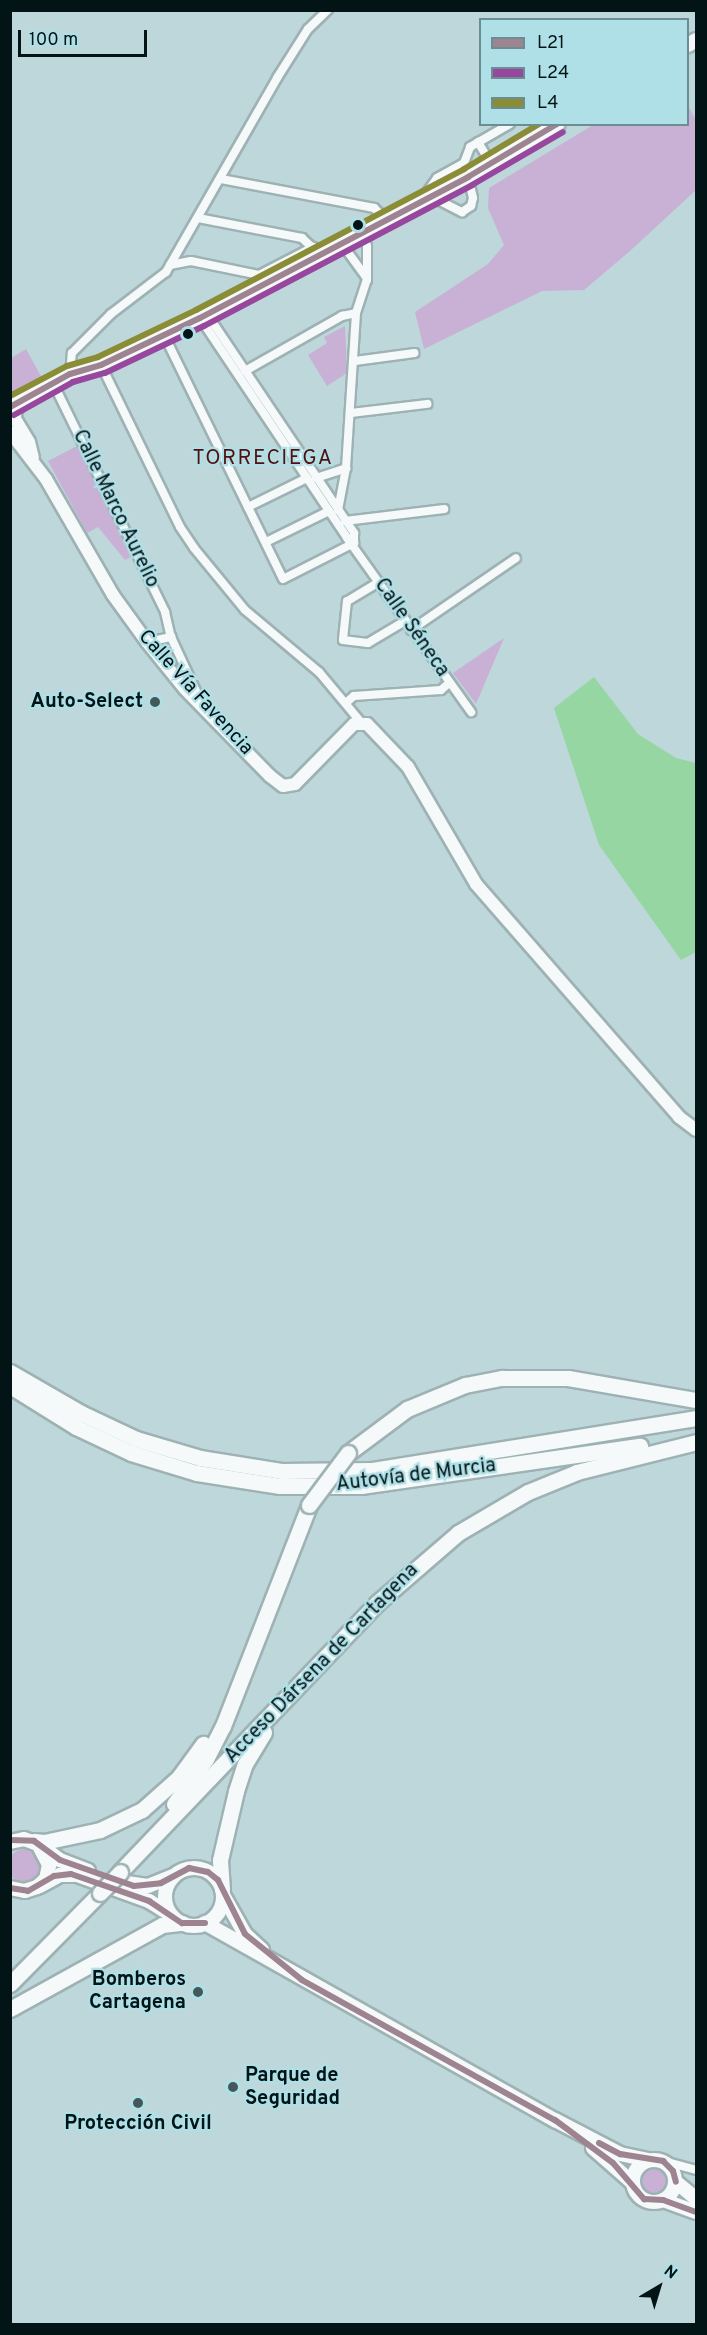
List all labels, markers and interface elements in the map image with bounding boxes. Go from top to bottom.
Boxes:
scale bar [21,18,150,56]
legend [479,18,689,126]
text: 100 m [29,29,78,52]
text: L21 [537,32,565,55]
text: L24 [537,62,569,85]
text: L4 [537,92,558,115]
unlabelled marker [352,219,364,231]
unlabelled marker [182,328,194,340]
street label: Calle Marco Aurelio [66,426,164,592]
district label: TORRECIEGA [193,446,333,472]
street label: Calle Séneca [368,574,454,682]
street label: Calle Vía Favencia [132,625,258,761]
place label: Auto-Select [31,690,143,714]
marker: Auto-Select [148,695,162,709]
street label: Autovía de Murcia [335,1454,497,1498]
street label: Acceso Dársena de Cartagena [220,1559,424,1769]
place label: Bomberos Cartagena [89,1968,186,2015]
marker: Bomberos Cartagena [191,1985,205,1999]
place label: Parque de Seguridad [245,2064,340,2111]
marker: Parque de Seguridad [226,2080,240,2094]
marker: Protección Civil [131,2096,145,2110]
place label: Protección Civil [64,2112,212,2136]
north arrow [629,2257,689,2317]
text: N [659,2261,681,2284]

